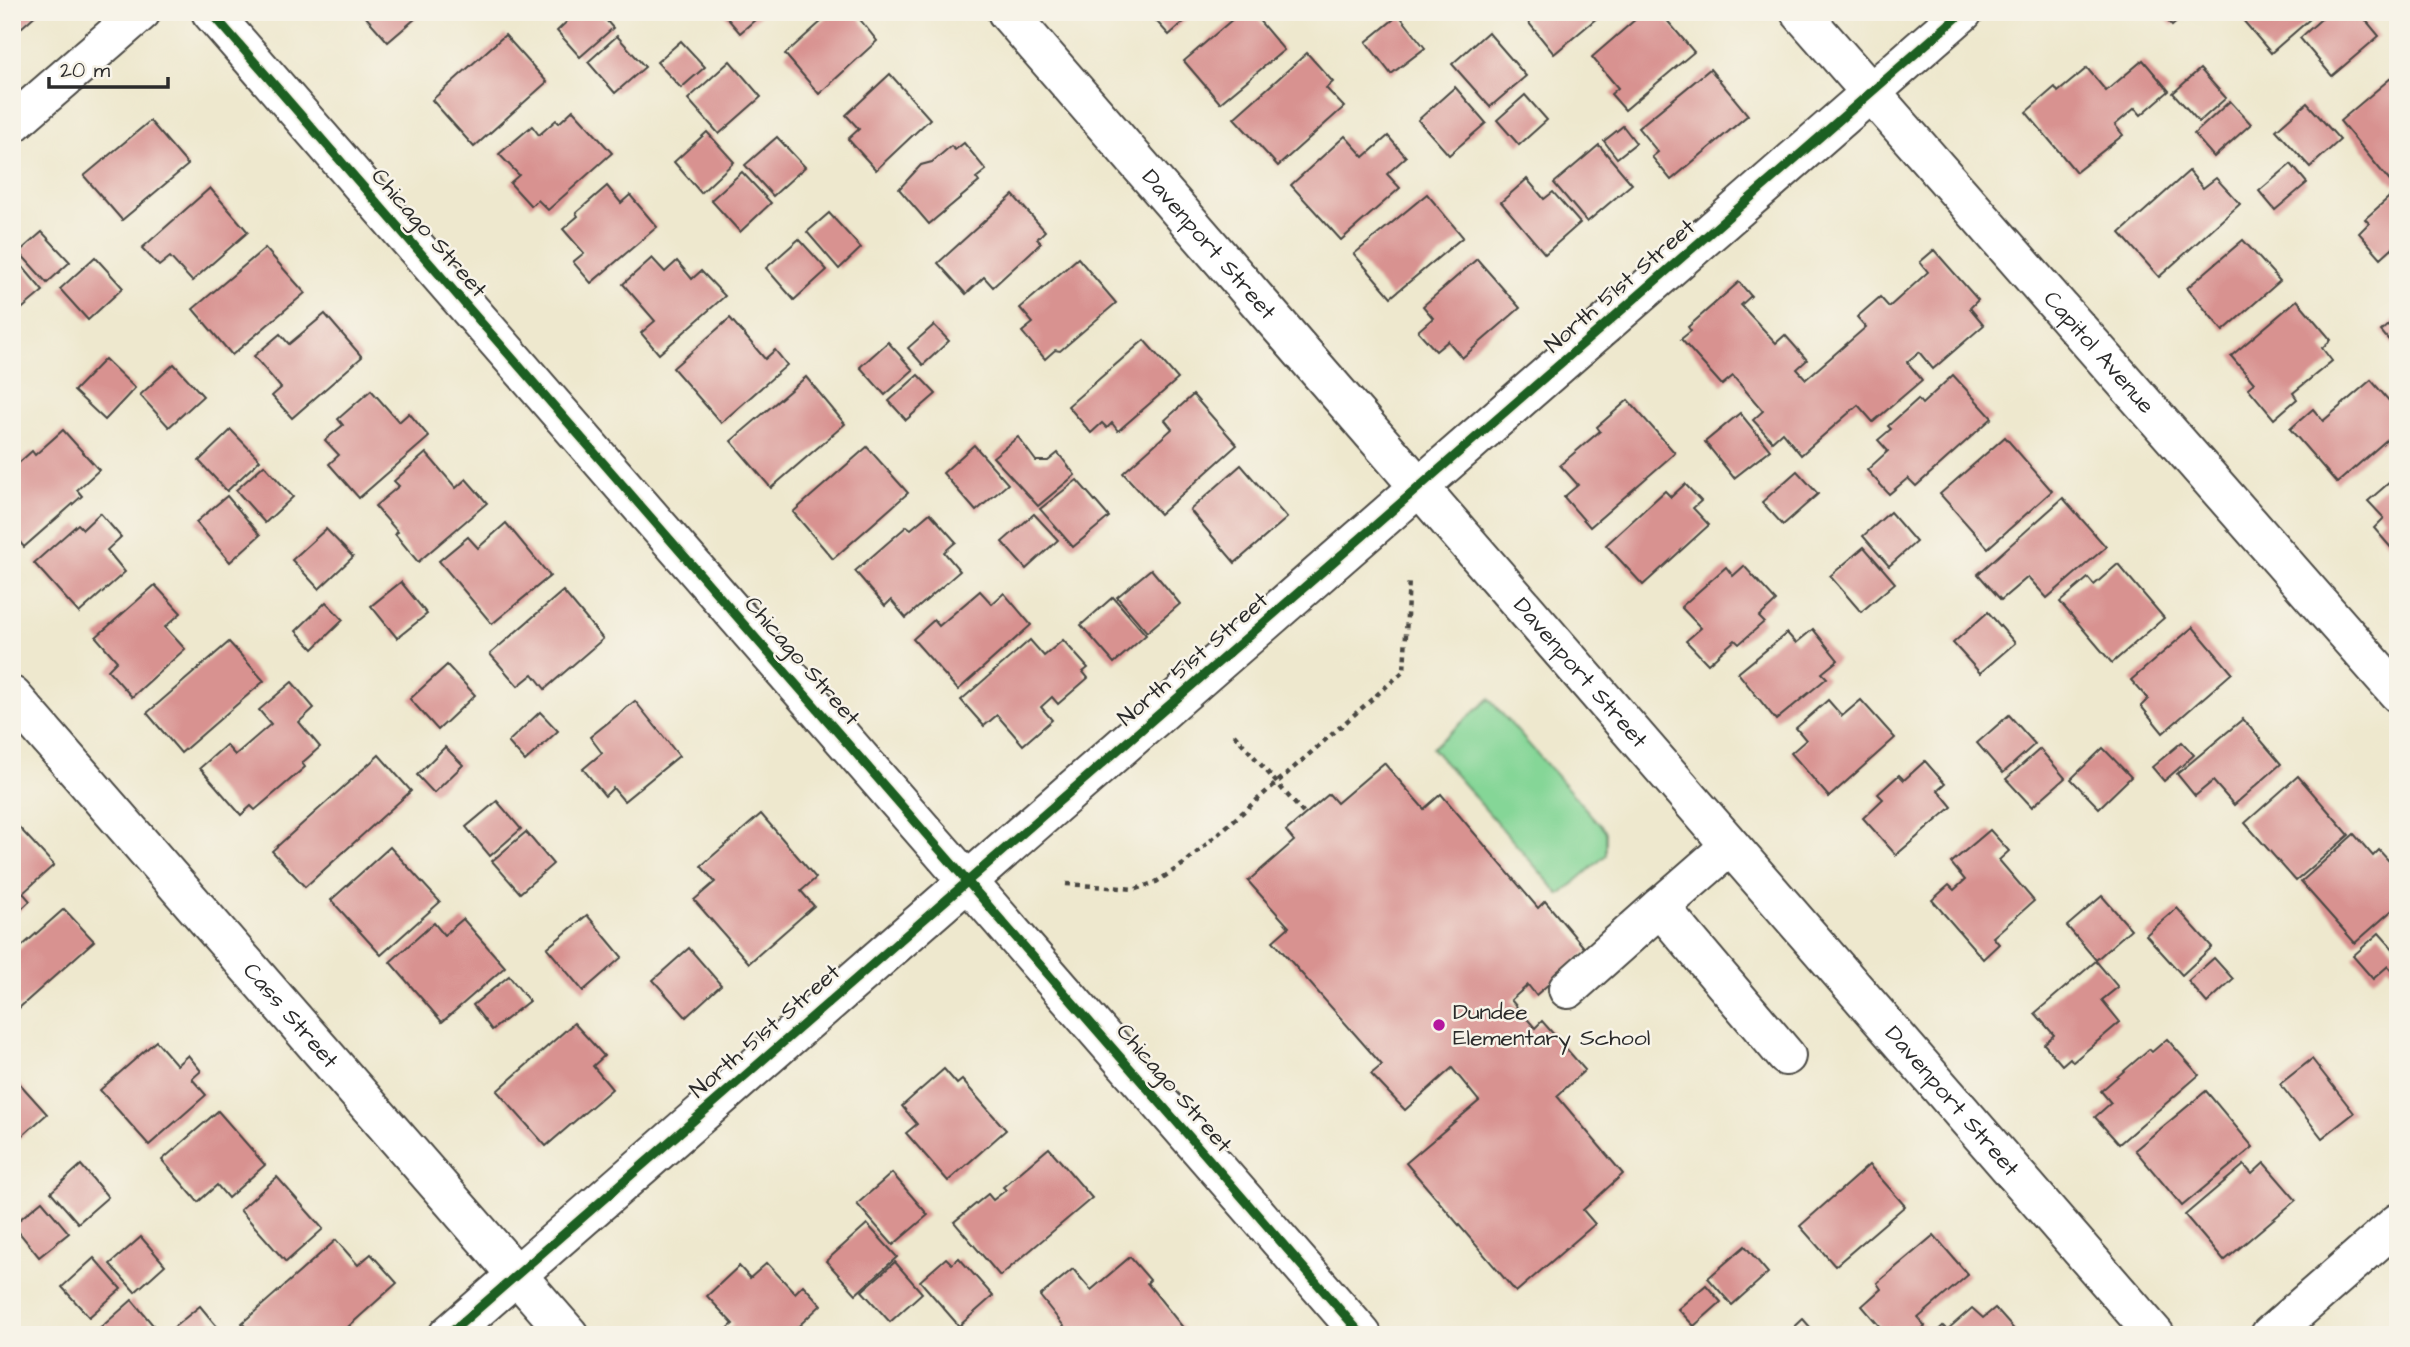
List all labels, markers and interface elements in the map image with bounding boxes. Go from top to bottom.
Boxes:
scale bar [49,46,168,90]
text: 20 m [60,56,111,85]
street label: Chicago Street [363,161,495,306]
street label: Davenport Street [1134,162,1284,328]
street label: North 51st Street [1538,211,1703,360]
street label: Capitol Avenue [2036,284,2162,421]
street label: North 51st Street [1111,584,1276,733]
street label: Chicago Street [736,589,868,734]
street label: Davenport Street [1506,590,1655,756]
street label: Cass Street [235,956,346,1076]
street label: North 51st Street [683,956,848,1105]
place label: Dundee Elementary School [1453,996,1650,1055]
street label: Chicago Street [1108,1016,1240,1161]
marker: Dundee Elementary School [1431,1017,1447,1033]
street label: Davenport Street [1878,1019,2027,1184]

